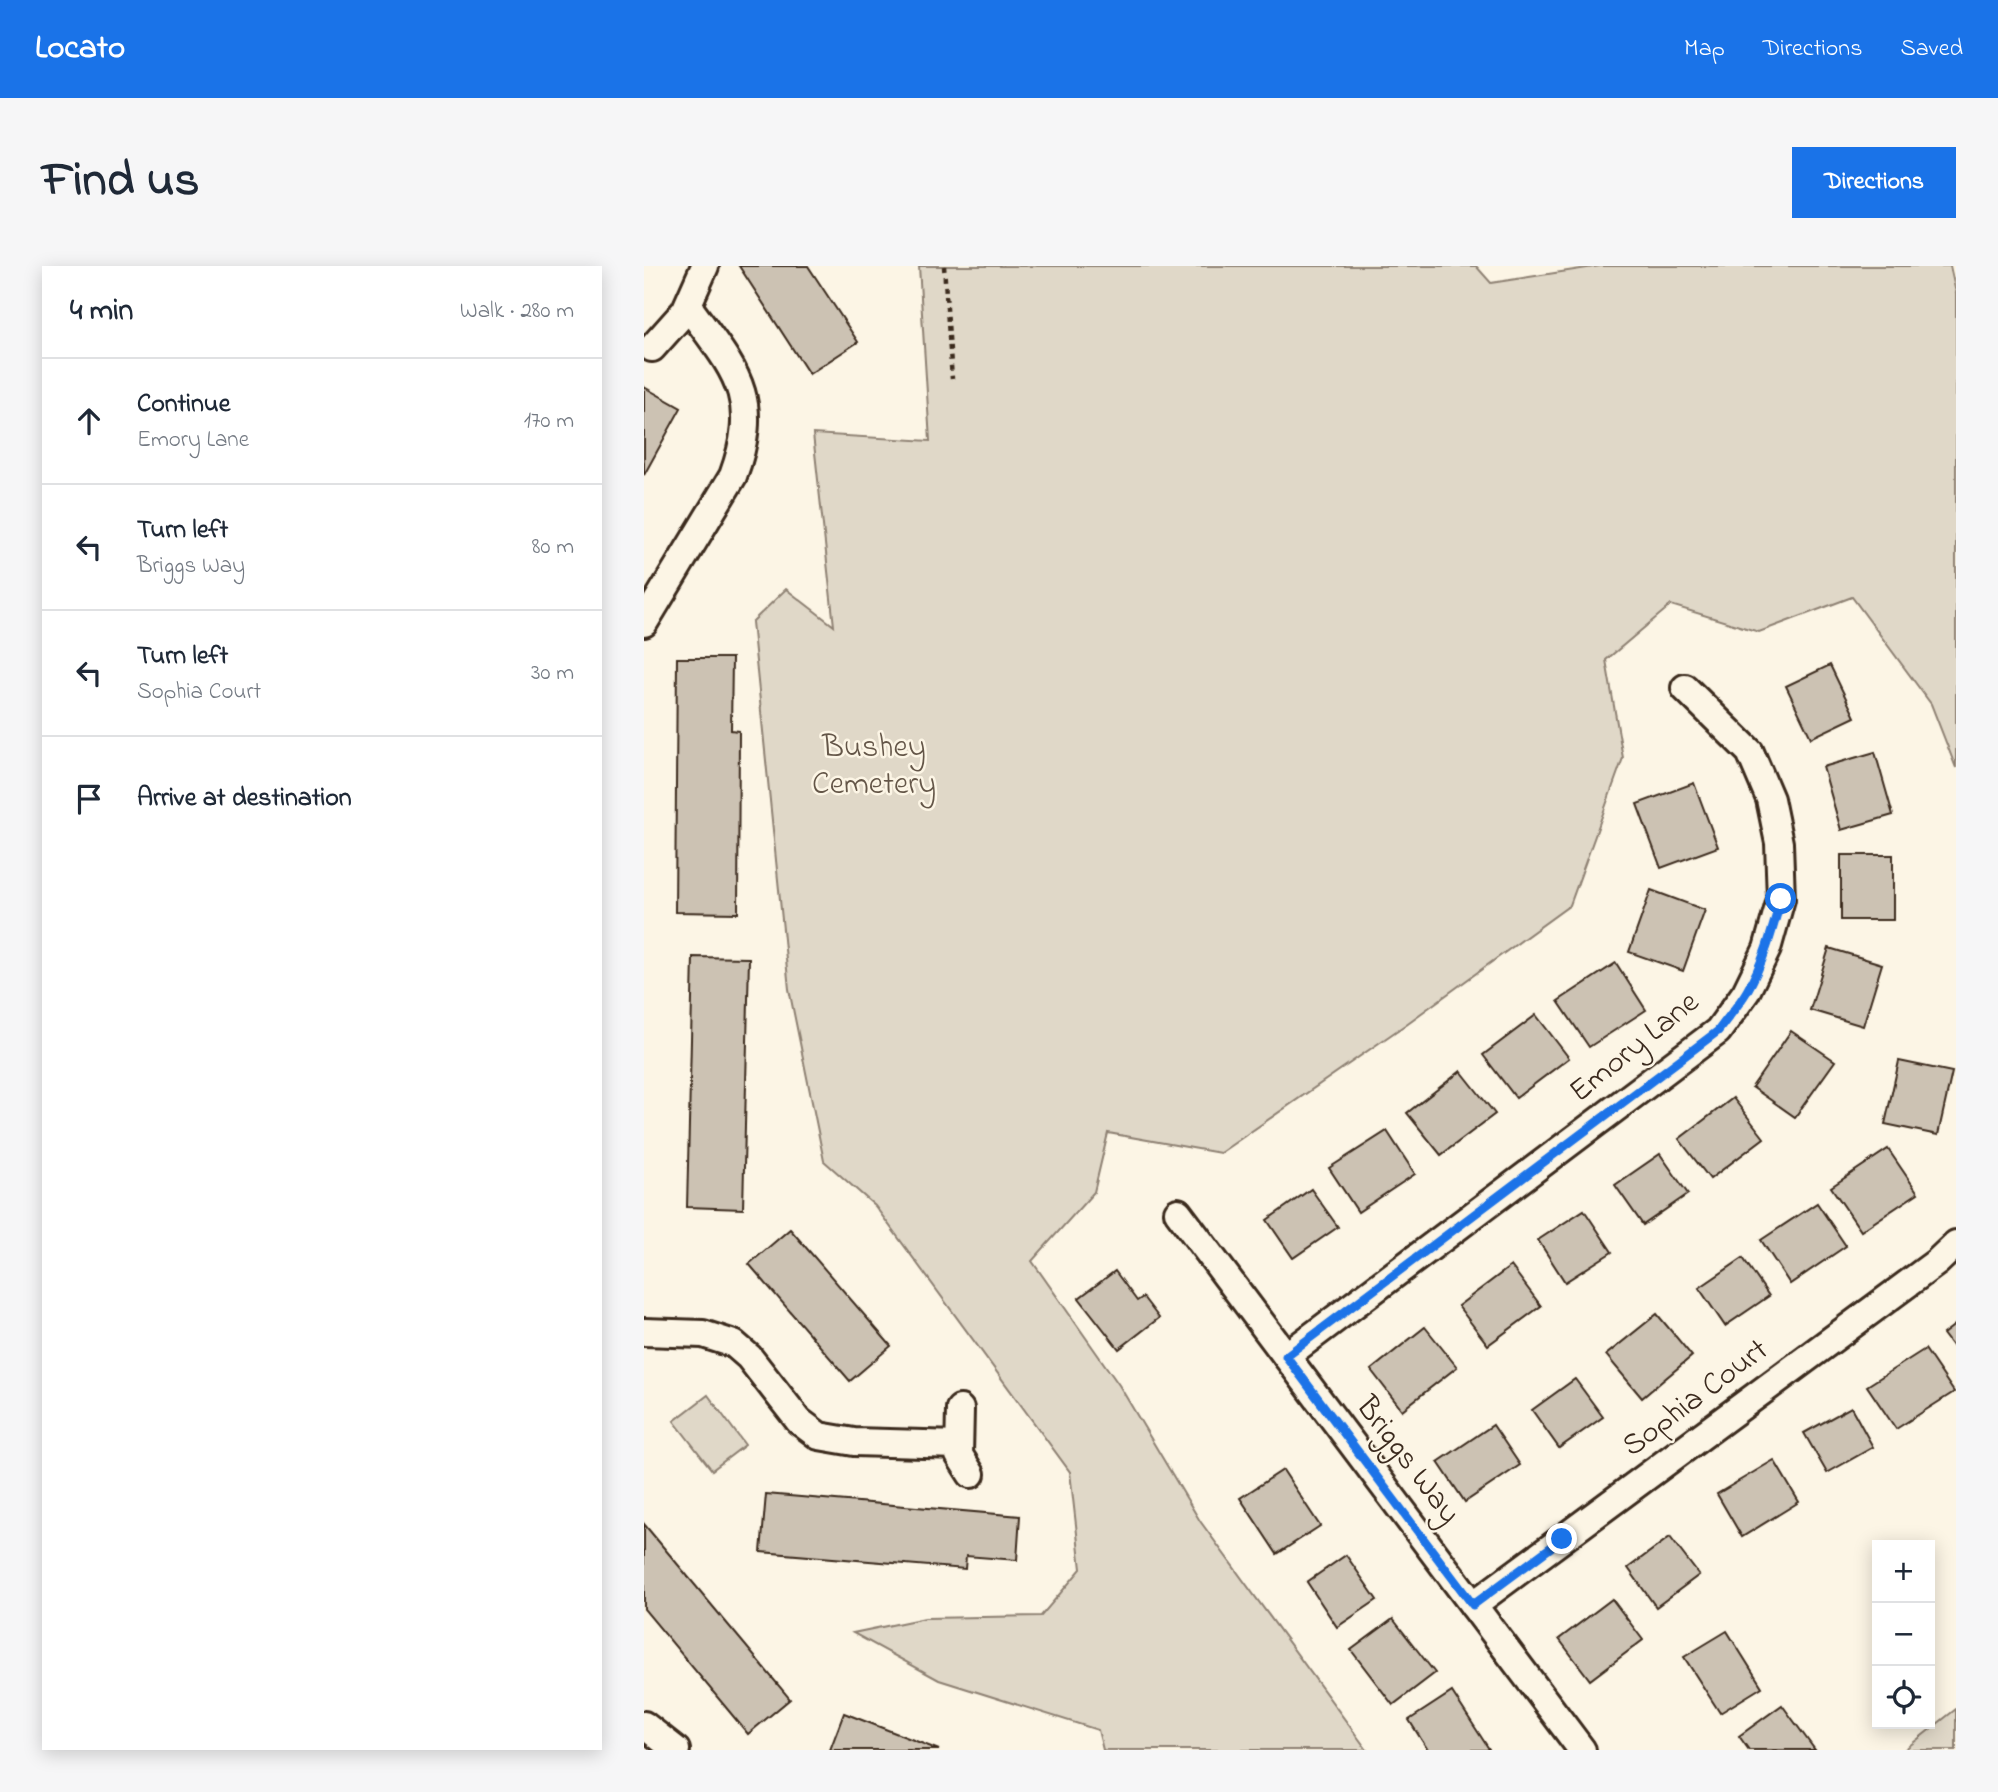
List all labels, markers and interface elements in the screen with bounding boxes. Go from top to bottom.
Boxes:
text: Locato [35,25,125,73]
text: Map [1684,32,1725,67]
text: Directions [1763,32,1862,67]
text: Saved [1900,32,1963,67]
text: Find us [42,146,199,218]
button: Directions [1792,147,1956,218]
text: 4 min [70,290,133,334]
text: Walk · 280 m [460,295,574,328]
text: Continue [137,386,230,424]
icon: ahead [70,402,108,440]
text: 170 m [524,405,574,438]
text: Emory Lane [137,424,249,457]
text: Turn left [137,512,228,550]
icon: left [70,528,108,566]
text: 80 m [532,531,574,564]
text: Briggs Way [137,550,245,583]
text: Turn left [137,638,228,676]
icon: left [70,654,108,692]
text: 30 m [531,657,574,690]
text: Sophia Court [137,676,261,709]
park label: Bushey Cemetery [812,725,936,809]
icon: arrive [70,780,108,818]
text: Arrive at destination [137,780,352,818]
route start [1765,883,1796,914]
street label: Emory Lane [1560,980,1711,1115]
street label: Sophia Court [1613,1328,1779,1470]
street label: Briggs Way [1342,1386,1471,1535]
route end [1546,1523,1577,1554]
map controls [1872,1540,1935,1729]
button: + [1872,1540,1935,1603]
button: − [1872,1603,1935,1666]
button: locate [1872,1666,1935,1729]

